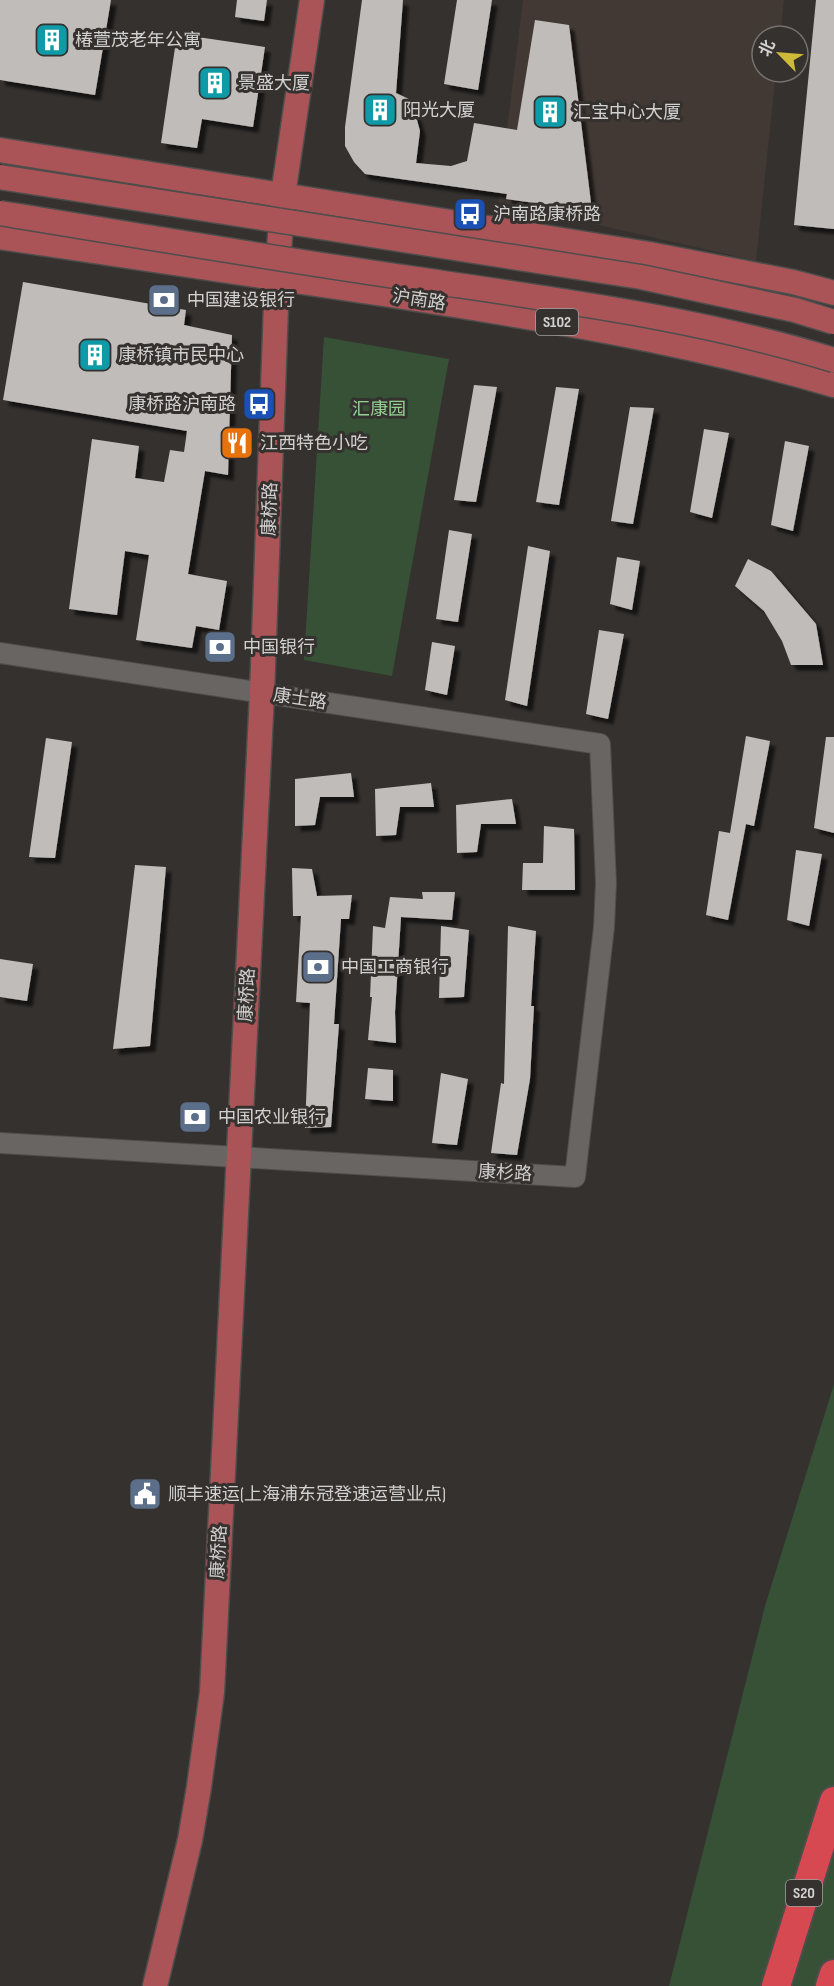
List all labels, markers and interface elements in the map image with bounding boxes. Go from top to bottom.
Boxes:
building icon: 椿萱茂老年公寓 [34,22,70,58]
north arrow [750,24,810,84]
place label: 椿萱茂老年公寓 [75,30,201,51]
text: 北 [756,37,780,60]
building icon: 景盛大厦 [197,65,233,101]
place label: 景盛大厦 [238,73,310,94]
building icon: 阳光大厦 [362,92,398,128]
building icon: 汇宝中心大厦 [532,94,568,130]
place label: 阳光大厦 [403,100,475,121]
place label: 汇宝中心大厦 [573,102,681,123]
bus stop icon: 沪南路康桥路 [452,196,488,232]
place label: 沪南路康桥路 [493,204,601,225]
bank icon: 中国建设银行 [146,282,182,318]
street label: 沪南路 [391,285,447,315]
place label: 中国建设银行 [187,290,295,311]
road number: S102 [536,309,578,335]
building icon: 康桥镇市民中心 [77,337,113,373]
place label: 康桥镇市民中心 [118,345,244,366]
bus stop icon: 康桥路沪南路 [241,386,277,422]
place label: 康桥路沪南路 [128,394,236,415]
park label: 汇康园 [352,399,406,420]
restaurant icon: 江西特色小吃 [219,425,255,461]
place label: 江西特色小吃 [260,433,368,454]
street label: 康桥路 [259,482,281,536]
bank icon: 中国银行 [202,629,238,665]
place label: 中国银行 [243,637,315,658]
street label: 康士路 [272,684,328,714]
bank icon: 中国工商银行 [300,949,336,985]
place label: 中国工商银行 [341,957,449,978]
street label: 康桥路 [235,967,259,1023]
bank icon: 中国农业银行 [177,1099,213,1135]
place label: 中国农业银行 [218,1107,326,1128]
street label: 康杉路 [477,1161,533,1185]
public building icon: 顺丰速运(上海浦东冠登速运营业点) [127,1476,163,1512]
place label: 顺丰速运(上海浦东冠登速运营业点) [168,1484,446,1505]
street label: 康桥路 [207,1524,231,1580]
road number: S20 [786,1880,822,1906]

